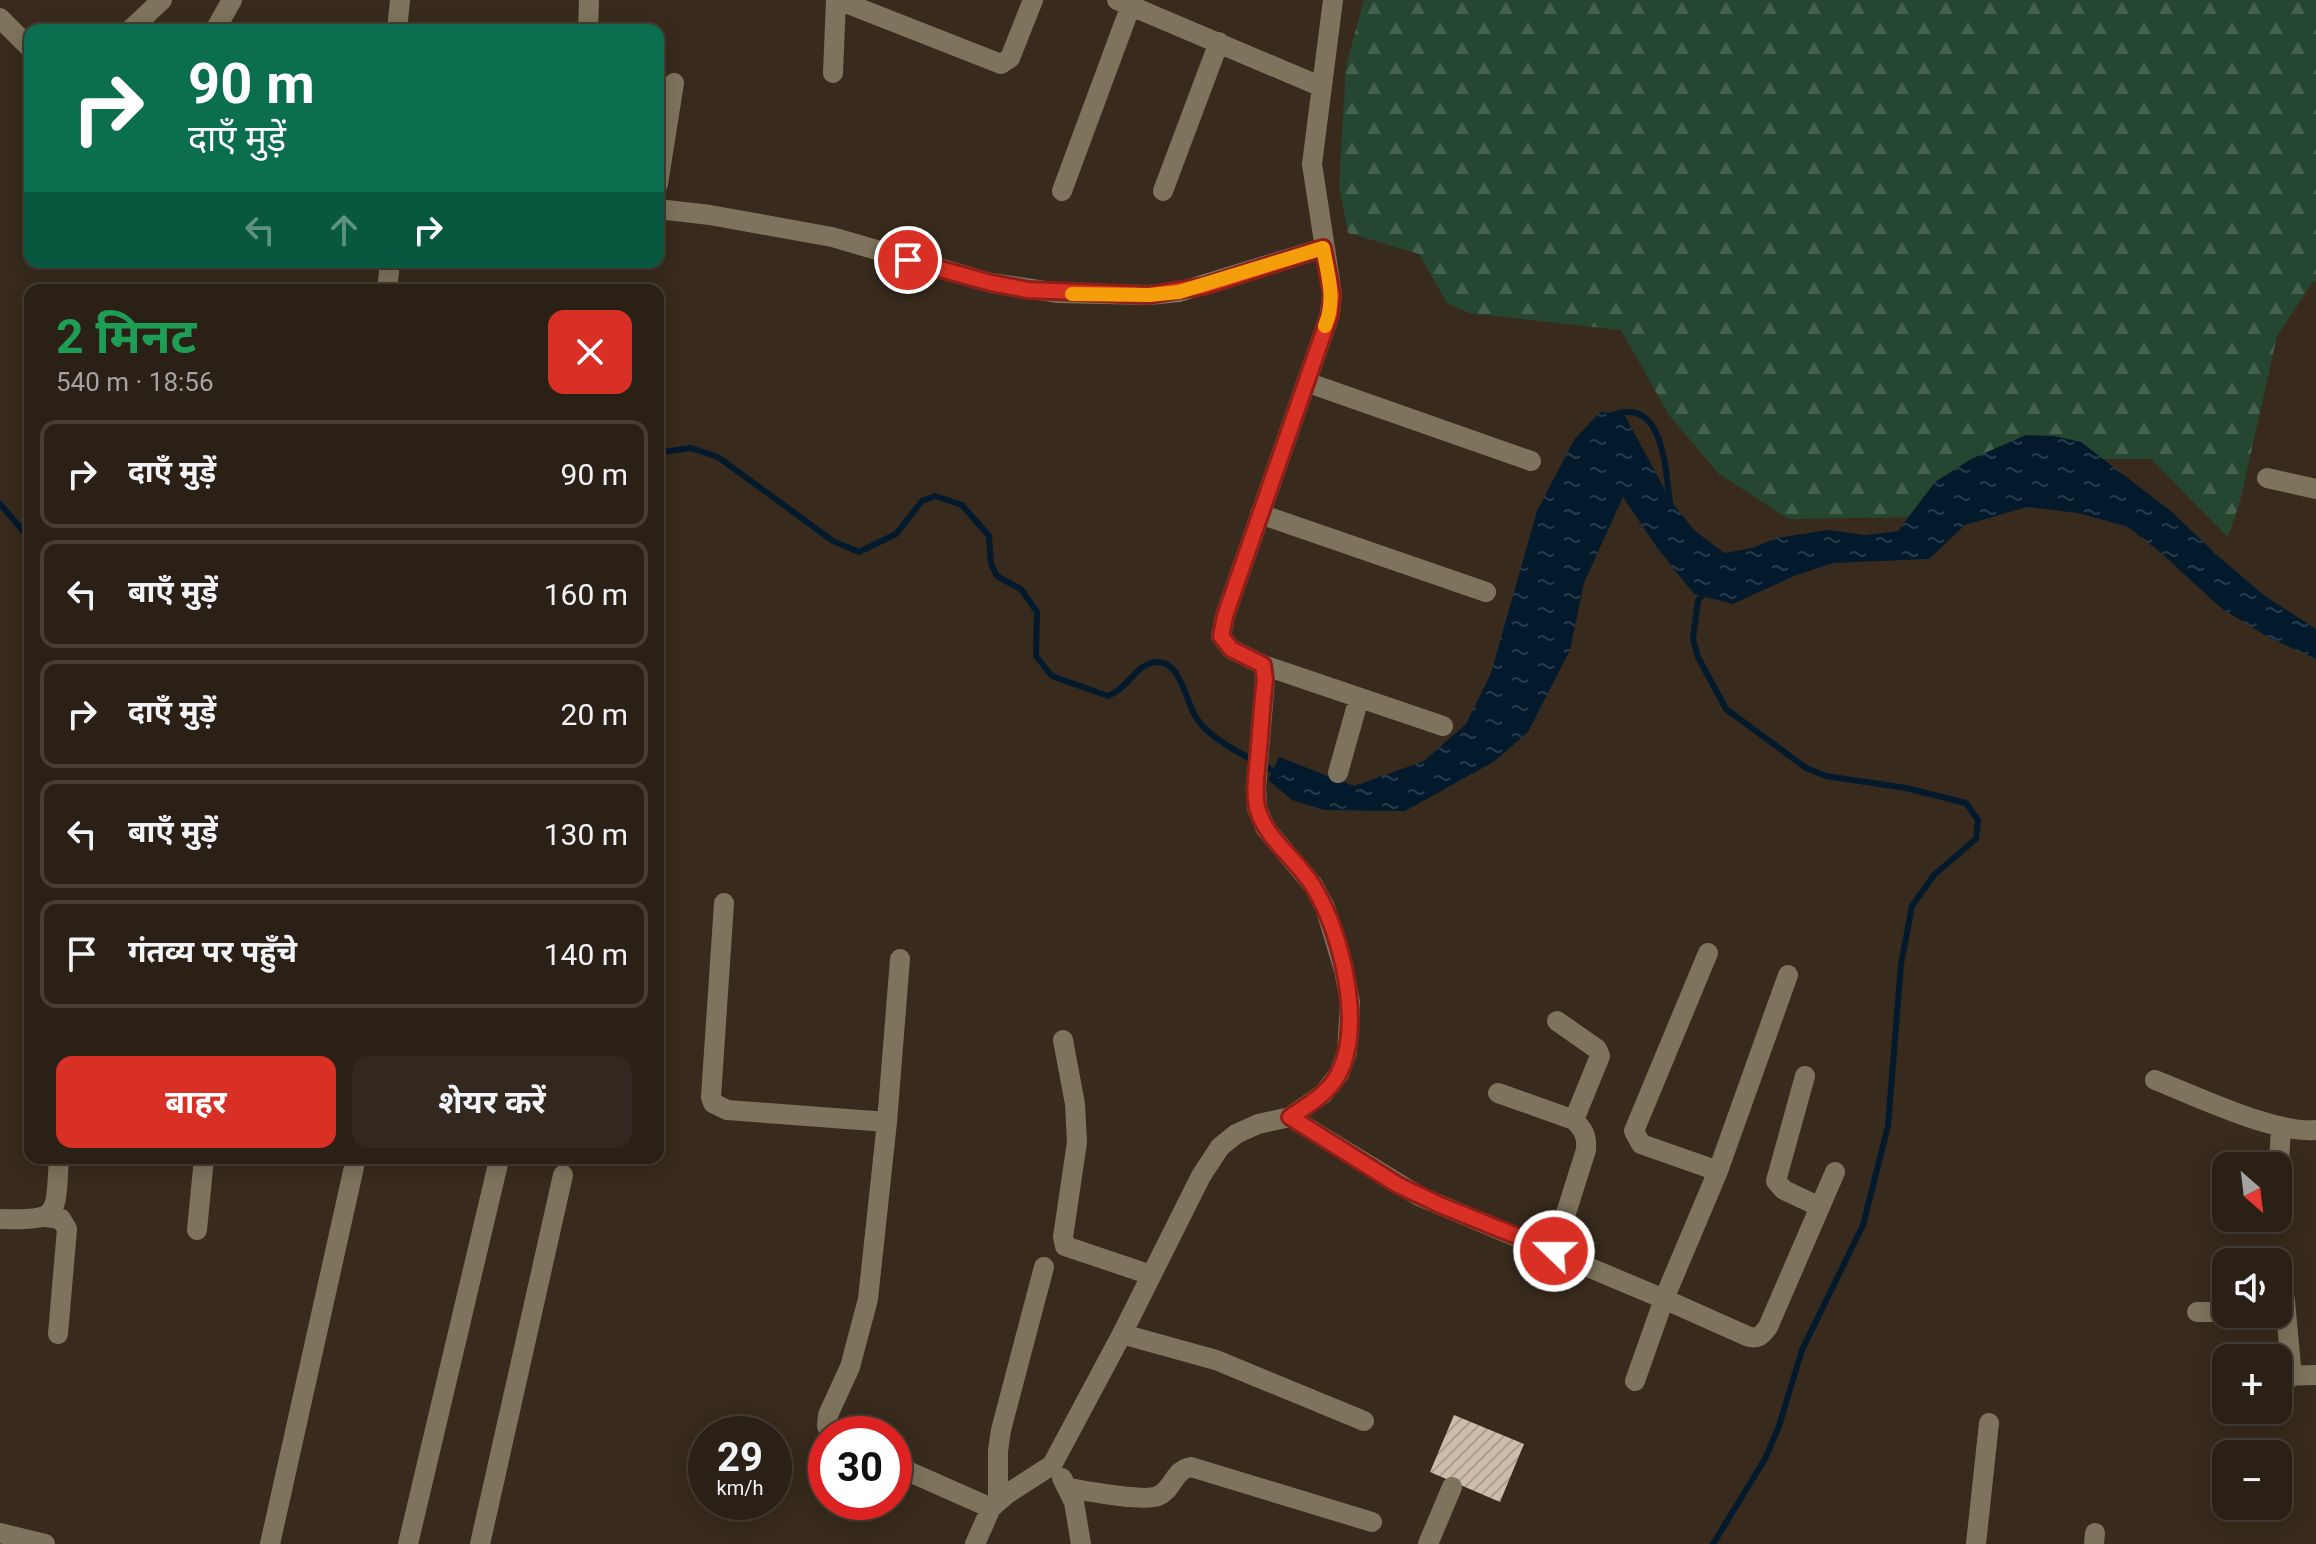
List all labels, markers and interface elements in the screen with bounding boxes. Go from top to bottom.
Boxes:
text: 90 m [188,51,315,117]
icon: right [56,56,160,160]
text: दाएँ मुड़ें [188,118,286,160]
icon: left [238,208,282,252]
icon: ahead [322,208,366,252]
icon: right [406,208,450,252]
pin [874,226,942,294]
icon: arrive [886,238,930,282]
text: 2 मिनट [56,308,196,365]
button: close [548,310,632,394]
text: 540 m · 18:56 [56,367,214,397]
icon: right [60,452,104,496]
text: दाएँ मुड़ें [128,454,216,489]
text: 90 m [561,457,628,492]
icon: left [60,572,104,616]
text: बाएँ मुड़ें [128,574,218,609]
text: 160 m [544,577,628,612]
icon: right [60,692,104,736]
text: दाएँ मुड़ें [128,694,216,729]
text: 20 m [561,697,628,732]
icon: left [60,812,104,856]
text: बाएँ मुड़ें [128,814,218,849]
text: 130 m [544,817,628,852]
icon: arrive [60,932,104,976]
text: गंतव्य पर पहुँचे [128,934,297,969]
text: 140 m [544,937,628,972]
button: बाहर [56,1056,336,1148]
button: शेयर करें [352,1056,632,1148]
north arrow [2212,1152,2292,1232]
map controls [2212,1152,2292,1520]
position arrow [1512,1209,1596,1293]
button: sound [2212,1248,2292,1328]
button: + [2212,1344,2292,1424]
speed limit sign: 30 [808,1416,912,1520]
text: 29 [717,1434,763,1481]
button: − [2212,1440,2292,1520]
text: km/h [717,1476,763,1500]

